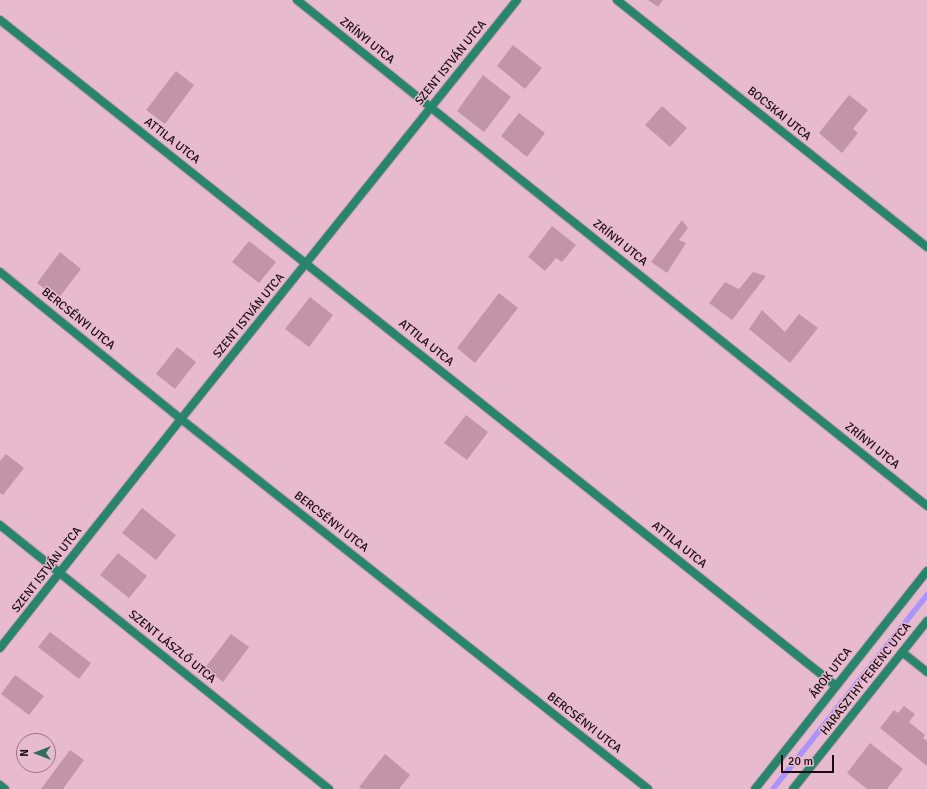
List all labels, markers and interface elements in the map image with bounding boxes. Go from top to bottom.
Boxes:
street label: ZRÍNYI UTCA [337,15,397,67]
street label: SZENT ISTVÁN UTCA [412,18,490,108]
street label: BOCSKAI UTCA [744,84,814,144]
street label: ATTILA UTCA [141,115,203,167]
street label: ZRÍNYI UTCA [590,217,650,269]
street label: SZENT ISTVÁN UTCA [210,271,288,361]
street label: BERCSÉNYI UTCA [38,285,118,353]
street label: ATTILA UTCA [396,316,456,370]
street label: ZRÍNYI UTCA [842,420,902,472]
street label: BERCSÉNYI UTCA [291,489,371,555]
street label: ATTILA UTCA [649,518,709,572]
street label: SZENT ISTVÁN UTCA [9,524,85,616]
street label: SZENT LÁSZLÓ UTCA [125,607,219,687]
street label: HARASZTHY FERENC UTCA [817,620,915,738]
street label: ÁROK UTCA [807,645,855,701]
street label: BERCSÉNYI UTCA [544,690,624,756]
north arrow [16,733,56,773]
scale bar [783,747,836,773]
text: N [18,749,31,757]
text: 20 m [788,754,813,769]

